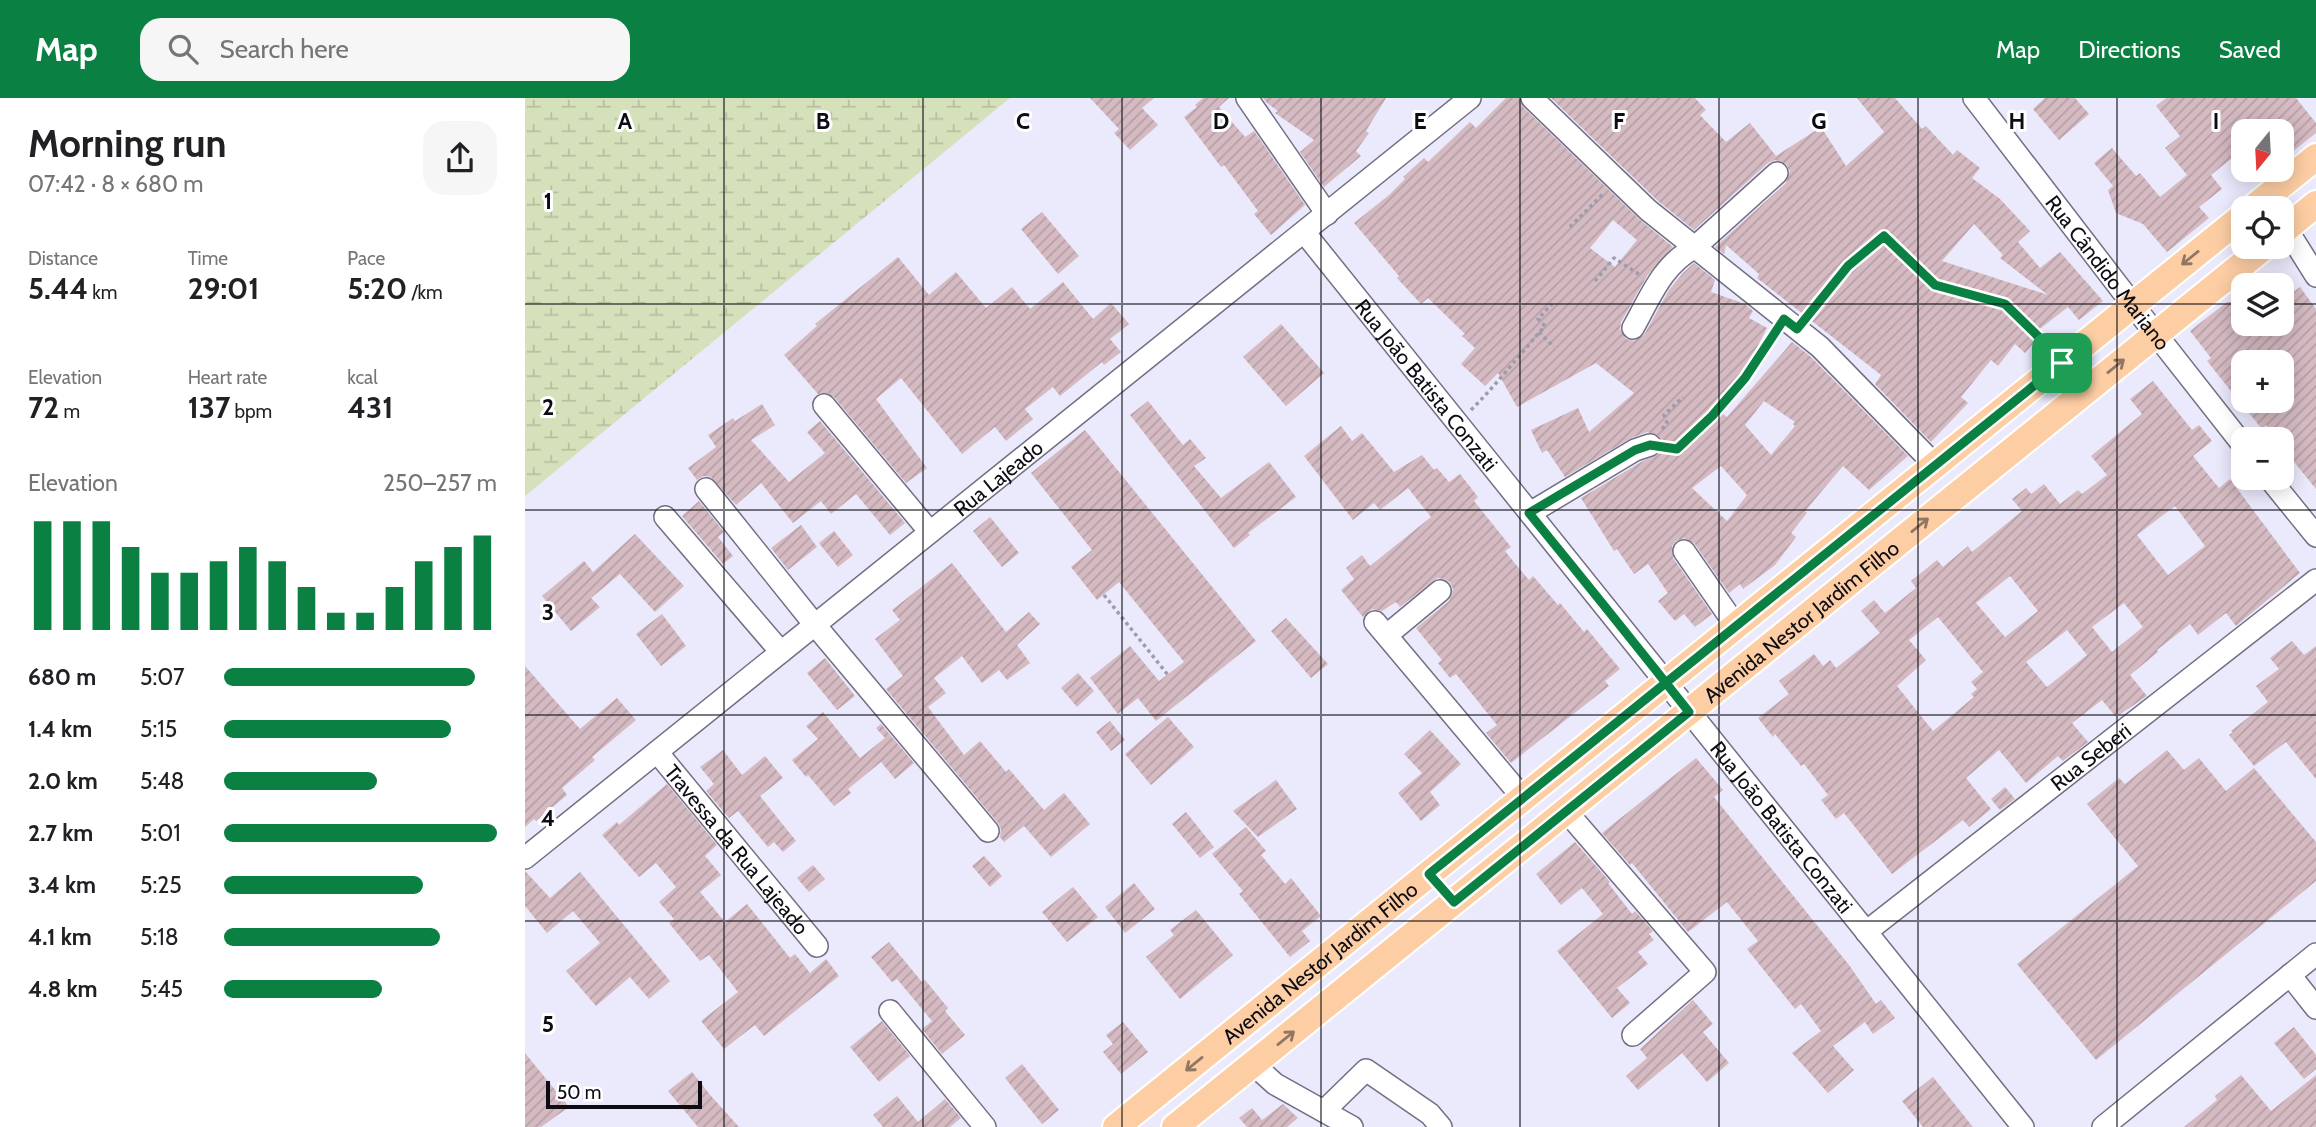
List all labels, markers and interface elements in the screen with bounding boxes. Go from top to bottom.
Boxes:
search box [140,18,630,81]
text: Map [35,29,98,69]
icon: search [164,30,202,68]
text: Search here [220,33,349,65]
text: Map [1996,35,2040,64]
text: Directions [2078,35,2181,64]
text: Saved [2219,35,2281,64]
text: A [618,107,633,135]
text: B [816,107,830,135]
text: C [1016,107,1030,135]
text: D [1213,107,1229,135]
text: E [1413,107,1427,135]
text: F [1613,107,1625,135]
text: G [1811,107,1827,135]
text: H [2009,107,2025,135]
text: I [2213,107,2219,135]
north arrow [2231,119,2294,182]
map controls [2231,119,2294,490]
text: Morning run [28,120,227,167]
button: share [423,121,497,195]
text: 07:42 · 8 × 680 m [28,170,203,198]
text: 1 [544,187,552,215]
street label: Rua Cândido Mariano [2041,190,2176,355]
button: locate [2231,196,2294,259]
text: Distance [28,247,98,270]
text: Time [188,247,228,270]
text: Pace [347,247,385,270]
one-way arrow [2182,251,2200,266]
text: 5.44 [28,270,88,307]
text: 29:01 [188,270,259,307]
text: 5:20 [347,270,407,307]
button: layers [2231,273,2294,336]
text: km [88,281,117,304]
text: /km [407,281,443,304]
street label: Rua João Batista Conzati [1350,294,1503,476]
pin [2032,333,2092,393]
icon: arrive [2043,344,2081,382]
button: + [2231,350,2294,413]
one-way arrow [2106,359,2124,374]
text: Elevation [28,366,102,389]
text: Heart rate [188,366,267,389]
text: kcal [347,366,378,389]
text: 72 [28,389,59,426]
text: 137 [188,389,230,426]
text: 431 [347,389,393,426]
text: 2 [542,393,554,421]
text: m [59,400,80,423]
text: bpm [230,400,272,423]
button: − [2231,427,2294,490]
street label: Rua Lajeado [948,434,1048,521]
text: Elevation [28,469,118,497]
text: 250–257 m [383,469,497,497]
one-way arrow [1910,517,1928,533]
street label: Avenida Nestor Jardim Filho [1698,535,1904,707]
text: 3 [542,598,554,626]
text: 680 m [28,663,96,691]
text: 5:07 [140,663,185,691]
text: 1.4 km [28,715,92,743]
text: 5:15 [140,715,177,743]
street label: Rua Seberi [2045,717,2136,795]
street label: Rua João Batista Conzati [1705,736,1858,918]
street label: Travessa da Rua Lajeado [660,759,814,939]
text: 2.0 km [28,767,98,795]
text: 5:48 [140,767,184,795]
text: 4 [541,804,555,832]
text: 2.7 km [28,819,93,847]
text: 5:01 [140,819,181,847]
text: 3.4 km [28,871,96,899]
text: 5:25 [140,871,182,899]
street label: Avenida Nestor Jardim Filho [1217,876,1422,1049]
text: 4.1 km [28,923,92,951]
text: 5:18 [140,923,179,951]
text: 4.8 km [28,975,98,1003]
text: 5:45 [140,975,183,1003]
text: 5 [542,1010,554,1038]
one-way arrow [1276,1030,1294,1046]
one-way arrow [1186,1056,1204,1072]
scale bar [546,1078,702,1110]
text: 50 m [557,1081,601,1104]

